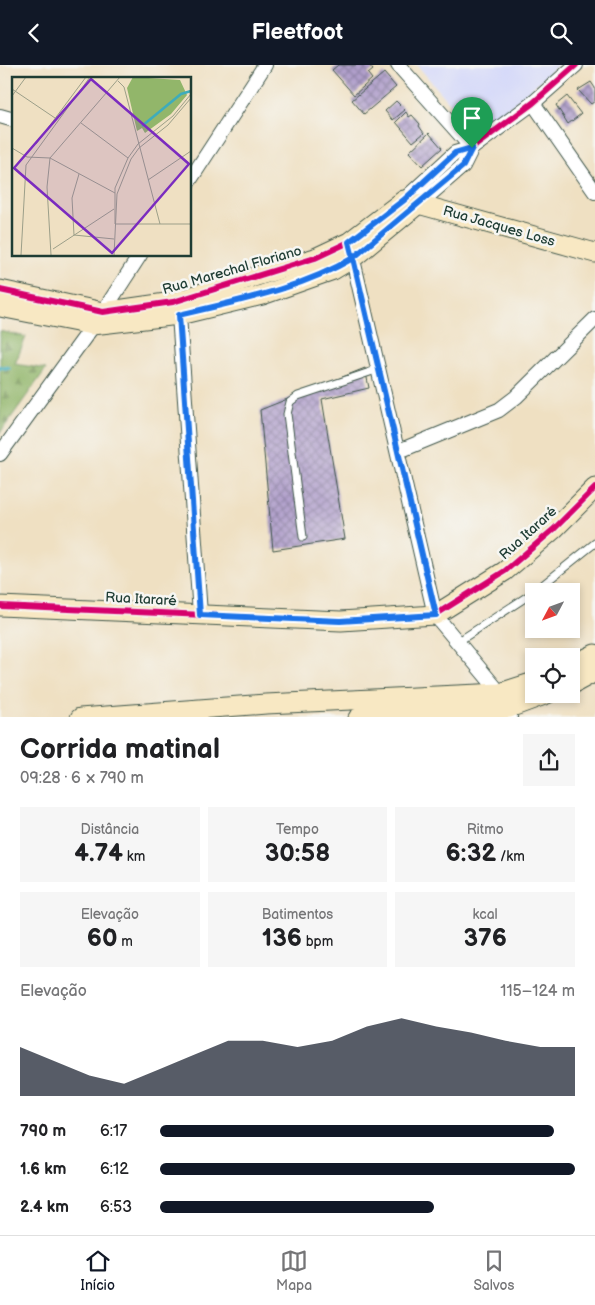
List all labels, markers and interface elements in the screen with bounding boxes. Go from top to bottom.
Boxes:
icon: back [20,19,48,47]
text: Fleetfoot [252,19,343,46]
icon: search [547,19,575,47]
inset map [12,77,191,256]
pin [451,97,493,148]
icon: arrive [458,104,486,132]
street label: Rua Jacques Loss [441,202,557,250]
street label: Rua Marechal Floriano [160,242,304,298]
street label: Rua Itararé [496,502,561,563]
north arrow [525,583,580,637]
map controls [525,583,580,703]
street label: Rua Itararé [105,589,178,609]
button: locate [525,648,580,703]
text: Corrida matinal [20,733,220,766]
button: share [523,734,575,786]
text: 09:28 · 6 × 790 m [20,769,144,788]
text: Distância [80,821,139,838]
text: Tempo [276,821,319,838]
text: Ritmo [467,821,504,838]
text: 4.74 [74,838,123,869]
text: 30:58 [265,838,330,869]
text: 6:32 [446,838,496,869]
text: km [123,848,145,865]
text: /km [496,848,525,865]
text: Elevação [81,906,139,923]
text: Batimentos [262,906,333,923]
text: kcal [473,906,498,923]
text: 60 [87,923,118,954]
text: 136 [262,923,302,954]
text: 376 [463,923,507,954]
text: m [118,933,133,950]
text: bpm [302,933,333,950]
text: Elevação [20,982,87,1001]
text: 115–124 m [500,982,575,1001]
text: 790 m [20,1122,66,1141]
text: 6:17 [100,1122,127,1141]
text: 1.6 km [20,1160,66,1179]
text: 6:12 [100,1160,129,1179]
text: 2.4 km [20,1198,69,1217]
text: 6:53 [100,1198,132,1217]
tab: Início [81,1247,115,1294]
tab: Mapa [276,1247,312,1294]
tab: Salvos [473,1247,514,1294]

